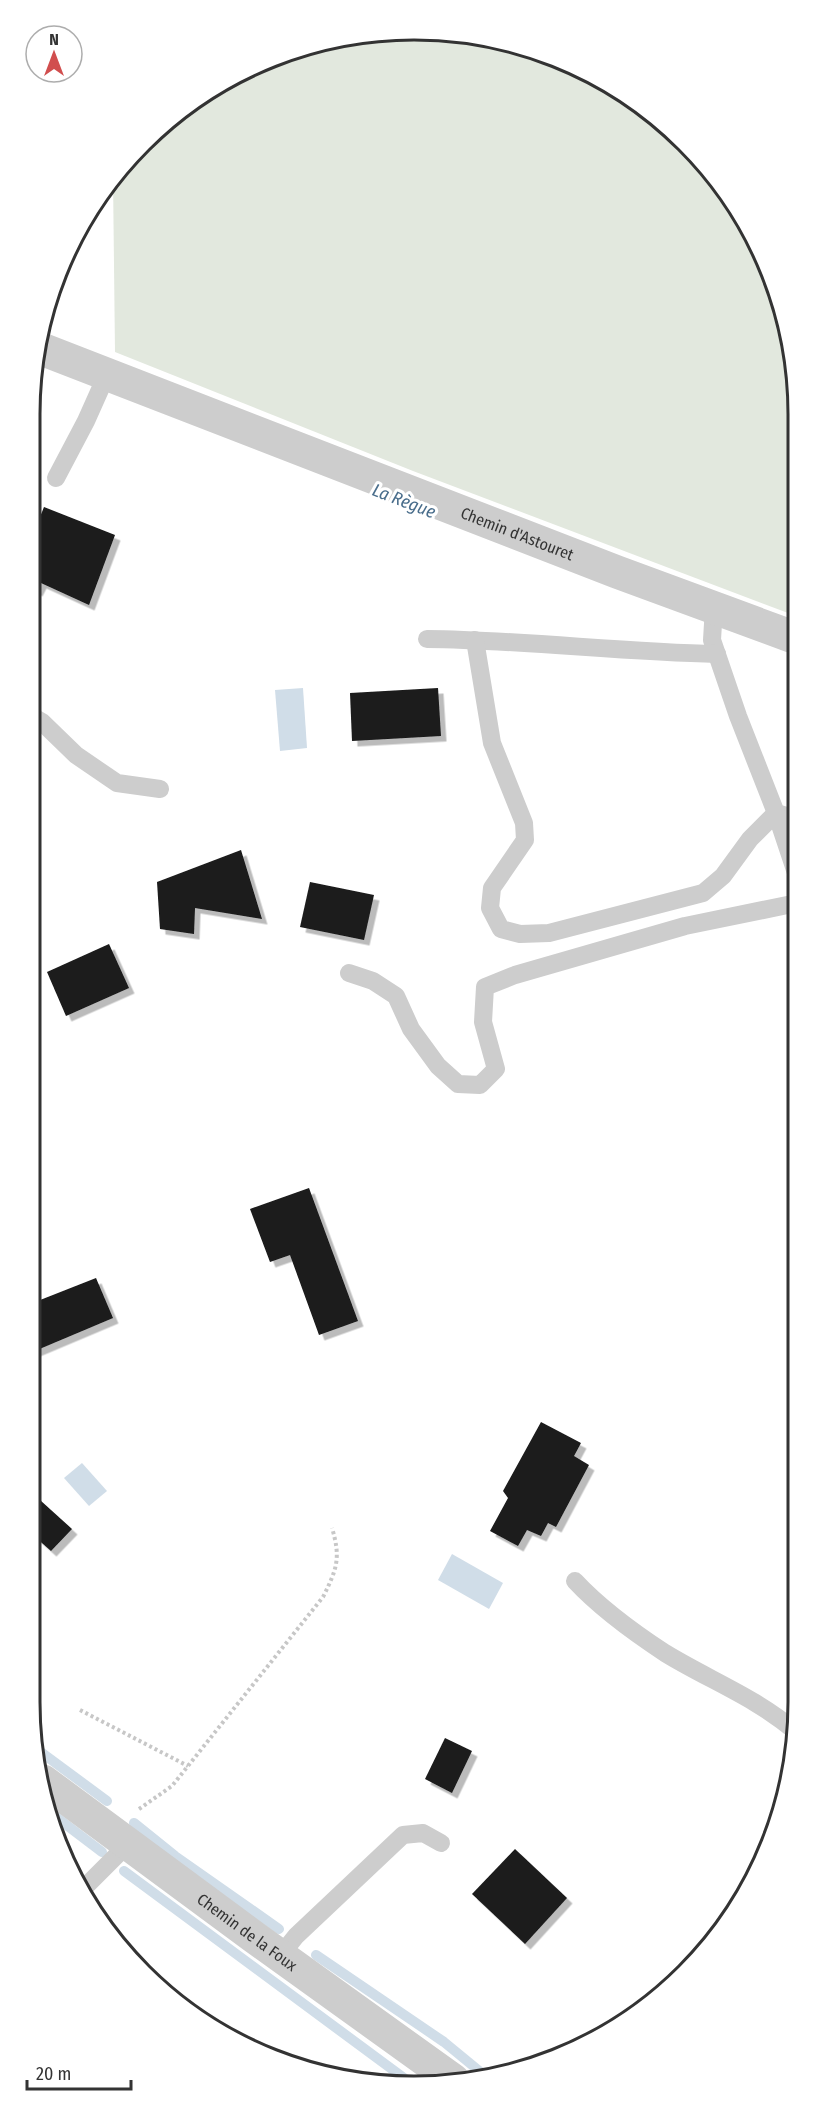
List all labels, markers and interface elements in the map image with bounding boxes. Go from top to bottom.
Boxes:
north arrow [24,24,84,84]
text: N [49,30,59,49]
water label: La Règue [369,479,439,523]
street label: Chemin d'Astouret [458,503,577,565]
street label: Chemin de la Foux [193,1889,301,1975]
scale bar [27,2053,130,2091]
text: 20 m [36,2063,71,2085]

